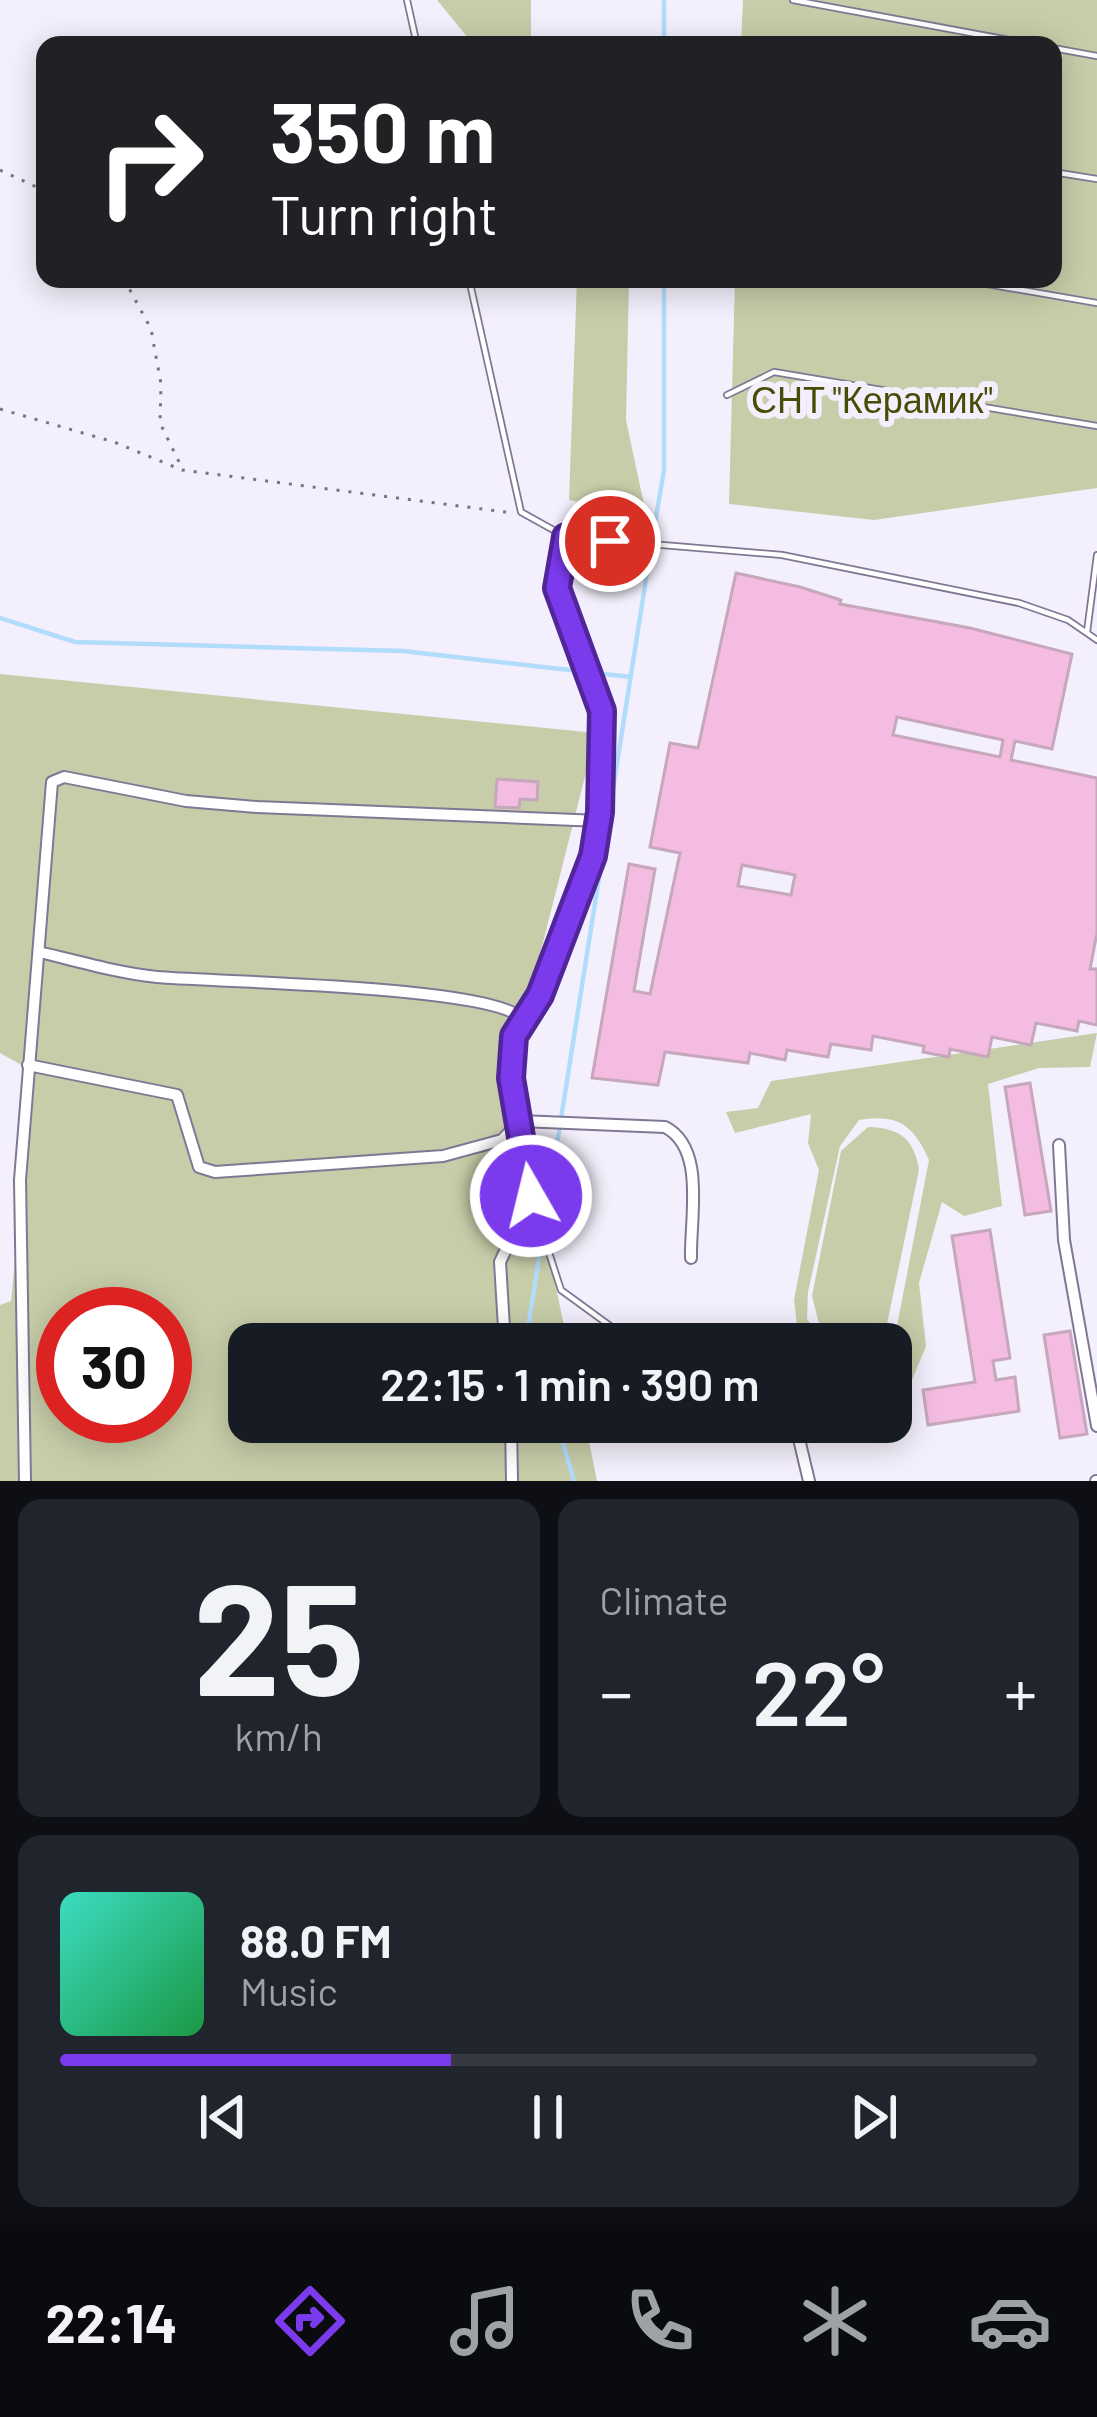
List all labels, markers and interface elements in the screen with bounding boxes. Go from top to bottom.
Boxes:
text: 350 m [270,79,495,180]
icon: right [72,84,228,240]
text: Turn right [270,181,498,246]
park label: СНТ "Керамик" [751,377,993,421]
pin [559,490,661,592]
icon: arrive [577,508,643,574]
position arrow [468,1133,594,1259]
speed limit sign: 30 [36,1287,192,1443]
text: 22:15 · 1 min · 390 m [380,1356,760,1410]
text: 25 [193,1540,364,1727]
text: Climate [600,1576,729,1623]
text: 22° [752,1636,885,1744]
text: − [600,1651,633,1730]
text: + [1004,1651,1037,1730]
text: km/h [235,1712,323,1759]
text: 88.0 FM [240,1913,392,1967]
text: Music [240,1967,338,2014]
icon: previous [190,2084,256,2150]
icon: pause [515,2084,581,2150]
icon: next [841,2084,907,2150]
icon: directions [268,2279,352,2363]
icon: music [443,2279,527,2363]
icon: phone [618,2279,702,2363]
icon: climate [793,2279,877,2363]
icon: car [968,2279,1052,2363]
text: 22:14 [45,2289,177,2354]

